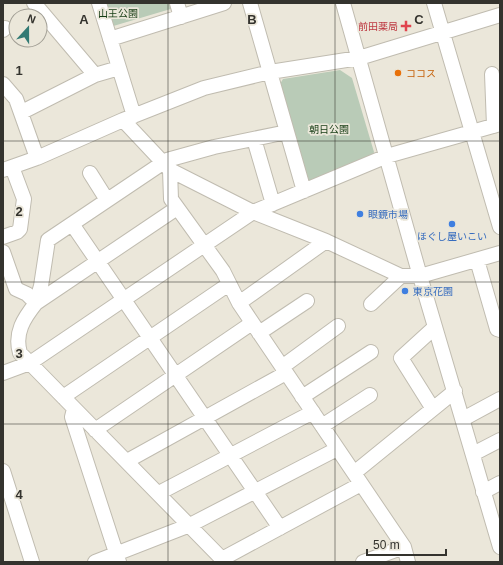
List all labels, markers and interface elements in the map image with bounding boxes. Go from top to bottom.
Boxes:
north arrow [8,8,48,48]
park label: 山王公園 [98,8,138,19]
text: N [26,12,37,26]
text: A [79,12,89,27]
text: B [247,12,257,27]
text: C [414,12,424,27]
place label: 前田薬局 [358,21,398,32]
marker: 前田薬局 [401,21,411,31]
text: 1 [15,63,23,78]
marker: ココス [393,68,403,78]
place label: ココス [406,68,436,79]
park label: 朝日公園 [309,124,349,135]
text: 2 [15,204,23,219]
marker: 眼鏡市場 [355,209,365,219]
place label: 眼鏡市場 [368,209,408,220]
marker: ほぐし屋いこい [447,219,457,229]
place label: ほぐし屋いこい [417,231,487,242]
marker: 東京花園 [400,286,410,296]
place label: 東京花園 [413,286,453,297]
text: 3 [15,346,23,361]
text: 4 [15,487,23,502]
scale bar [367,531,446,557]
text: 50 m [373,538,400,552]

